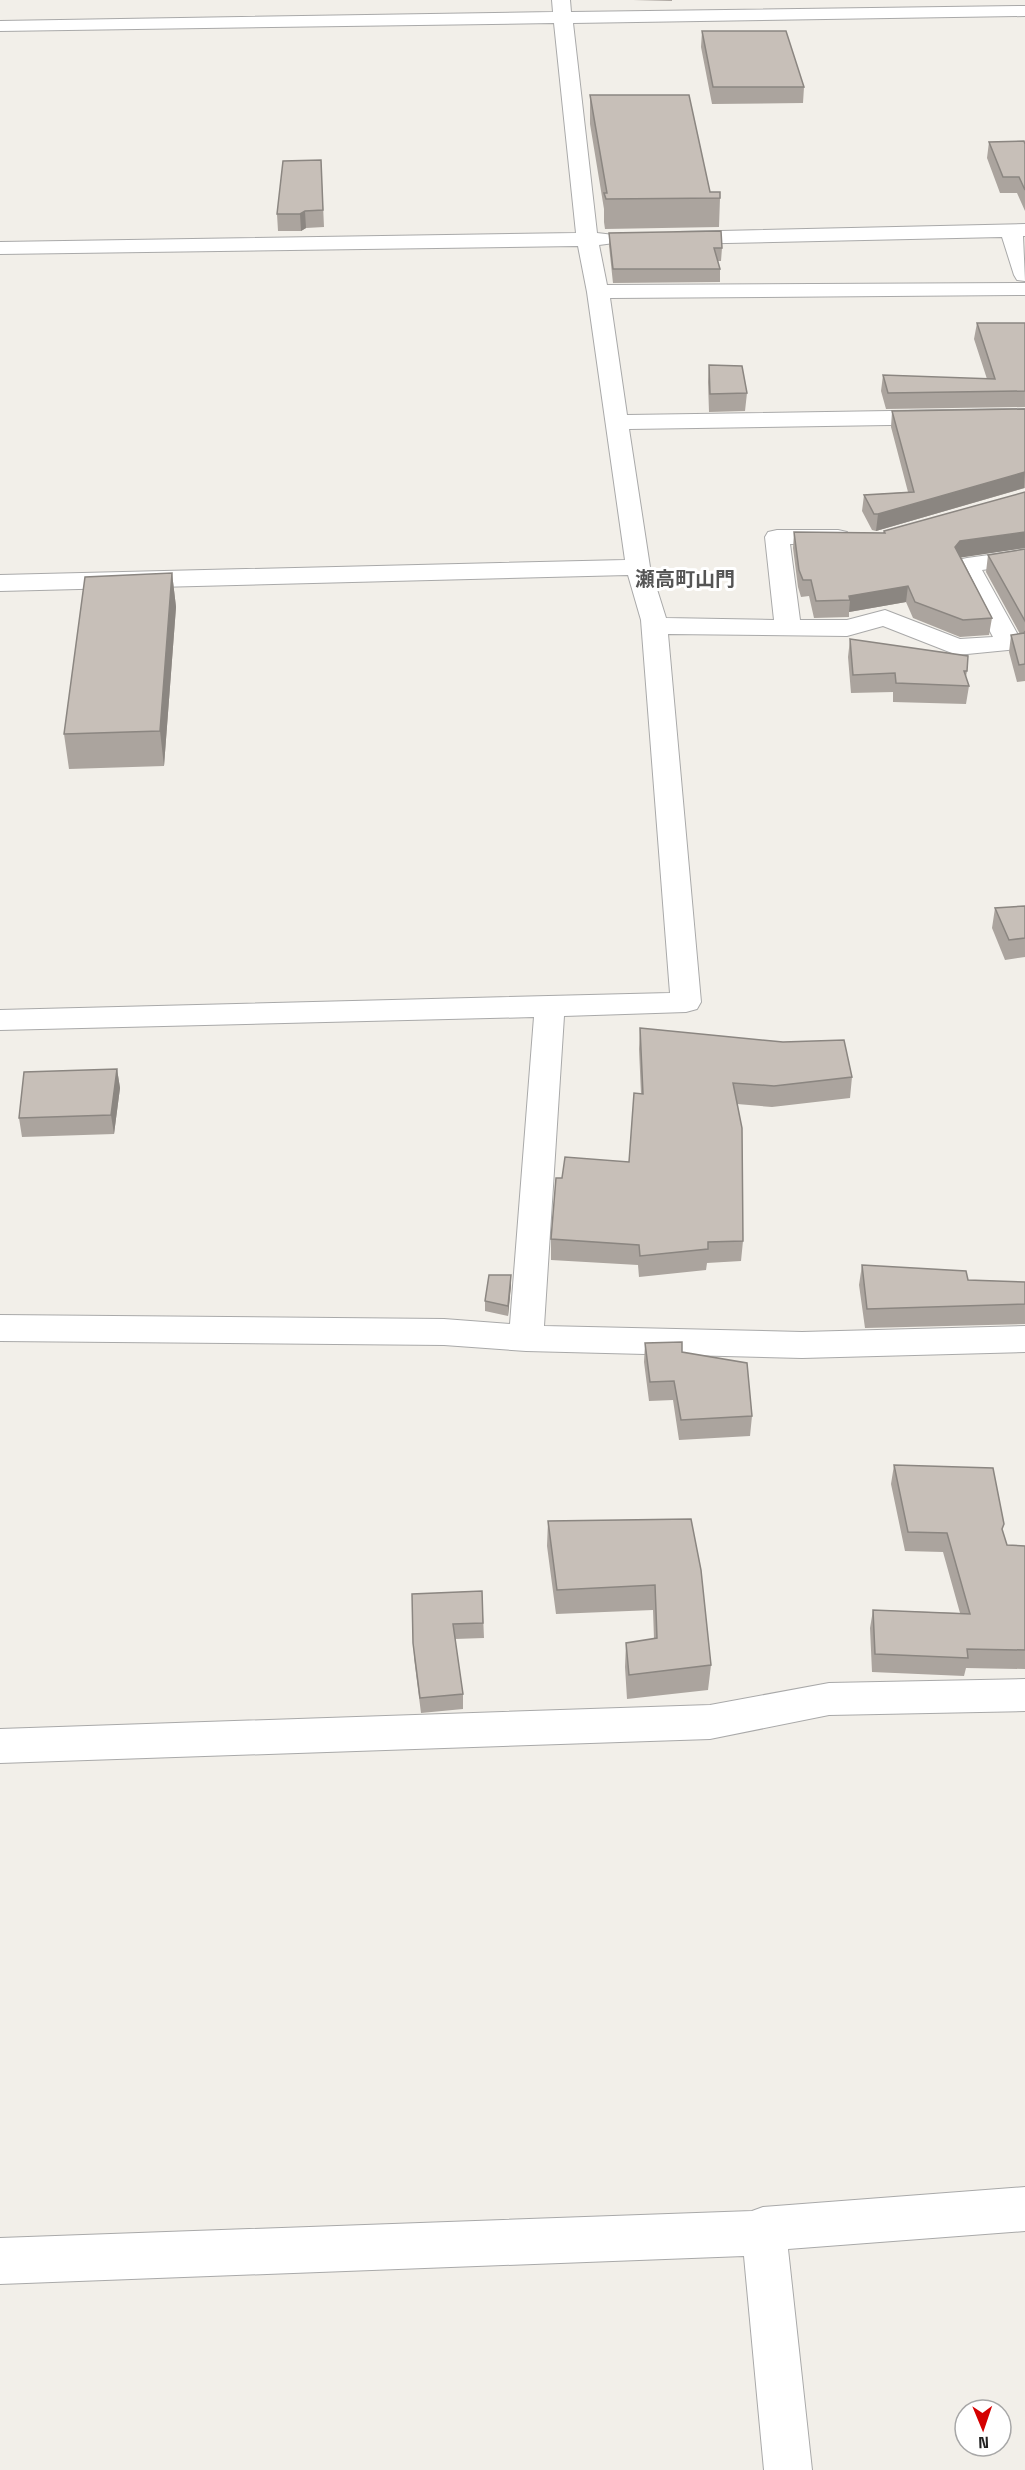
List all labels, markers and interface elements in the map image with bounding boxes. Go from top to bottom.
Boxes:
district label: 瀬高町山門 [635,566,735,592]
north arrow [953,2398,1013,2458]
text: N [978,2432,989,2453]

